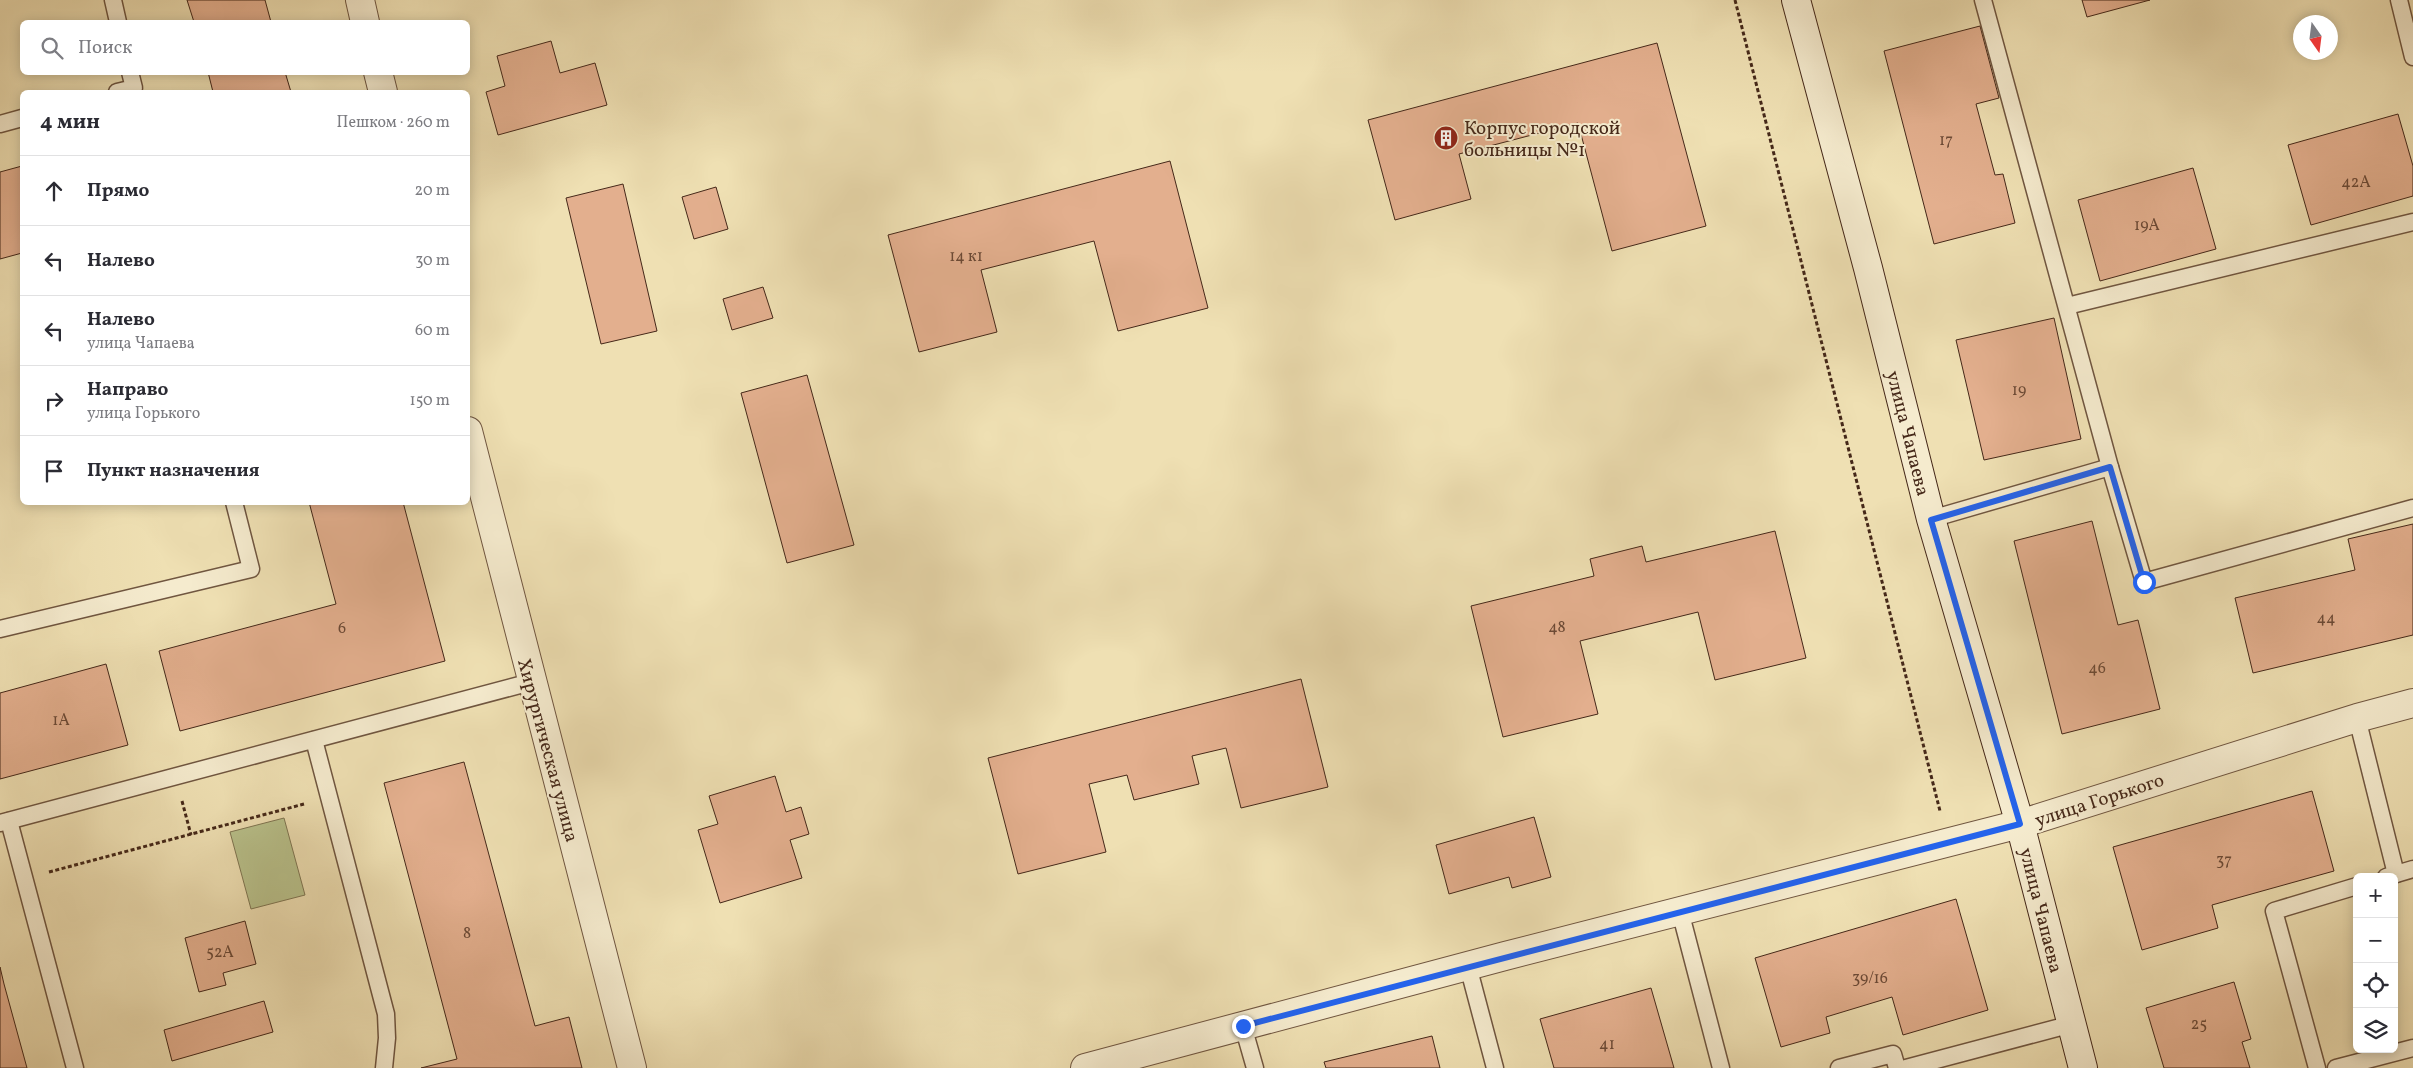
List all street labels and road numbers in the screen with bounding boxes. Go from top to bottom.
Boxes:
street label: улица Чапаева [1879,368,1935,499]
street label: Хирургическая улица [510,656,584,845]
street label: улица Горького [2032,768,2168,834]
street label: улица Чапаева [2012,845,2068,976]

